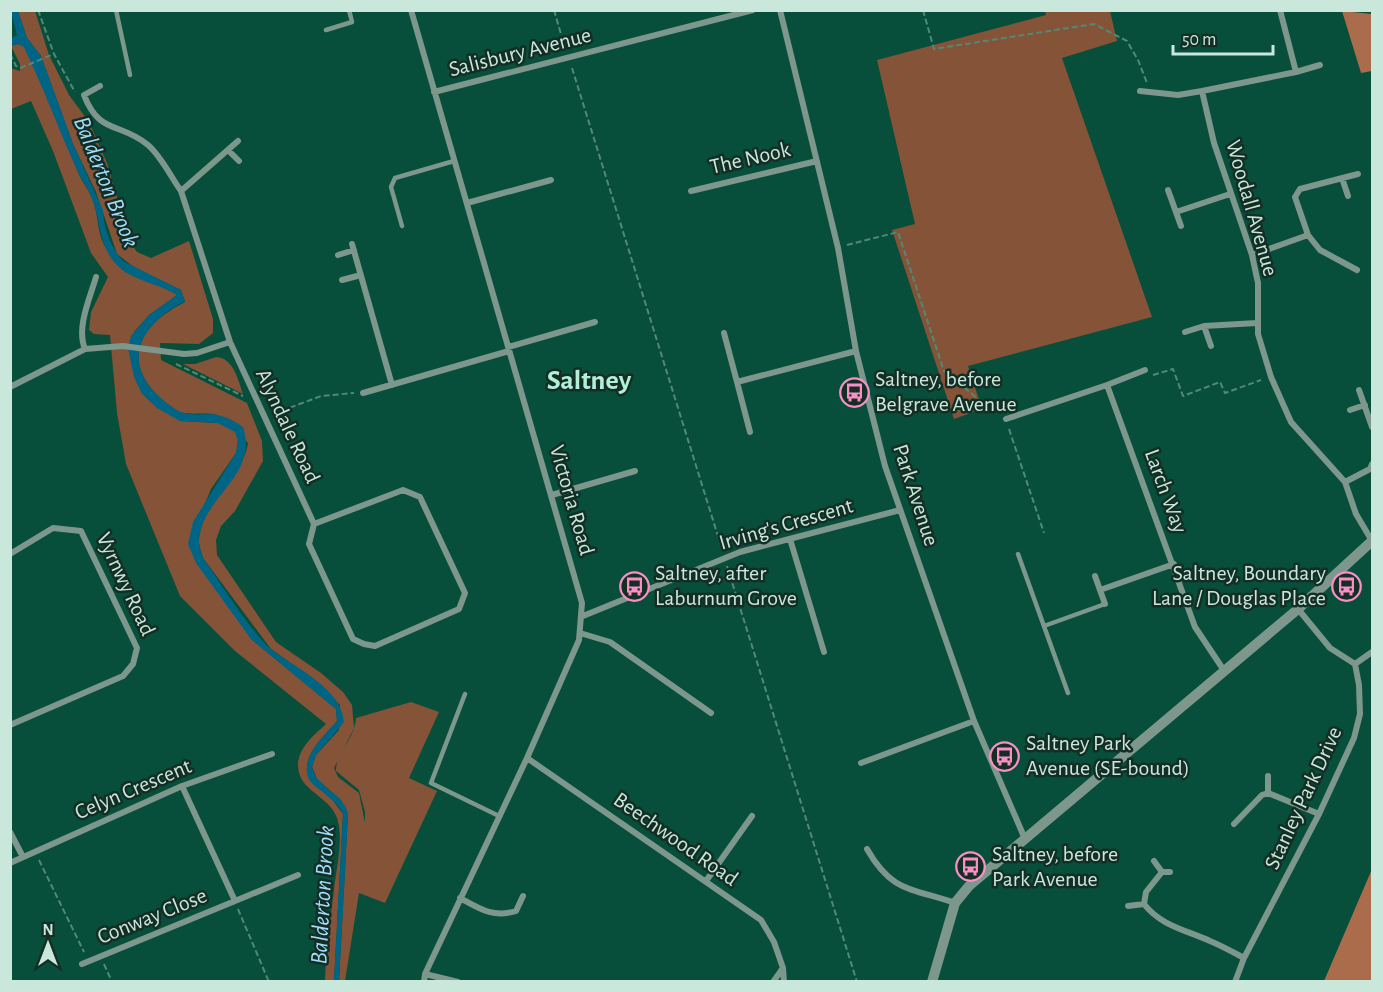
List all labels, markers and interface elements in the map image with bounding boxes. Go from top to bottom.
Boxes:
scale bar [1173,18,1274,56]
street label: Salisbury Avenue [447,24,593,80]
text: 50 m [1182,31,1216,49]
water label: Balderton Brook [69,113,143,251]
street label: Woodall Avenue [1222,137,1282,279]
street label: The Nook [708,138,792,178]
street label: Alyndale Road [252,365,324,487]
district label: Saltney [547,367,632,395]
place label: Saltney, before Belgrave Avenue [875,368,1017,415]
bus stop icon: Saltney, before Belgrave Avenue [838,376,870,408]
street label: Park Avenue [889,441,943,549]
street label: Victoria Road [546,442,598,558]
street label: Larch Way [1141,446,1191,536]
street label: Irving's Crescent [717,494,855,554]
street label: Vyrnwy Road [93,529,159,639]
place label: Saltney, after Laburnum Grove [655,562,797,609]
place label: Saltney, Boundary Lane / Douglas Place [1152,562,1327,609]
bus stop icon: Saltney, after Laburnum Grove [618,570,650,602]
bus stop icon: Saltney, Boundary Lane / Douglas Place [1331,570,1363,602]
street label: Stanley Park Drive [1260,723,1346,873]
place label: Saltney Park Avenue (SE-bound) [1026,732,1190,779]
bus stop icon: Saltney Park Avenue (SE-bound) [989,740,1021,772]
street label: Celyn Crescent [72,755,194,823]
street label: Beechwood Road [610,788,742,890]
water label: Balderton Brook [307,825,339,965]
place label: Saltney, before Park Avenue [992,843,1118,890]
bus stop icon: Saltney, before Park Avenue [955,851,987,883]
street label: Conway Close [94,884,210,948]
north arrow [18,914,78,974]
text: N [42,922,54,938]

